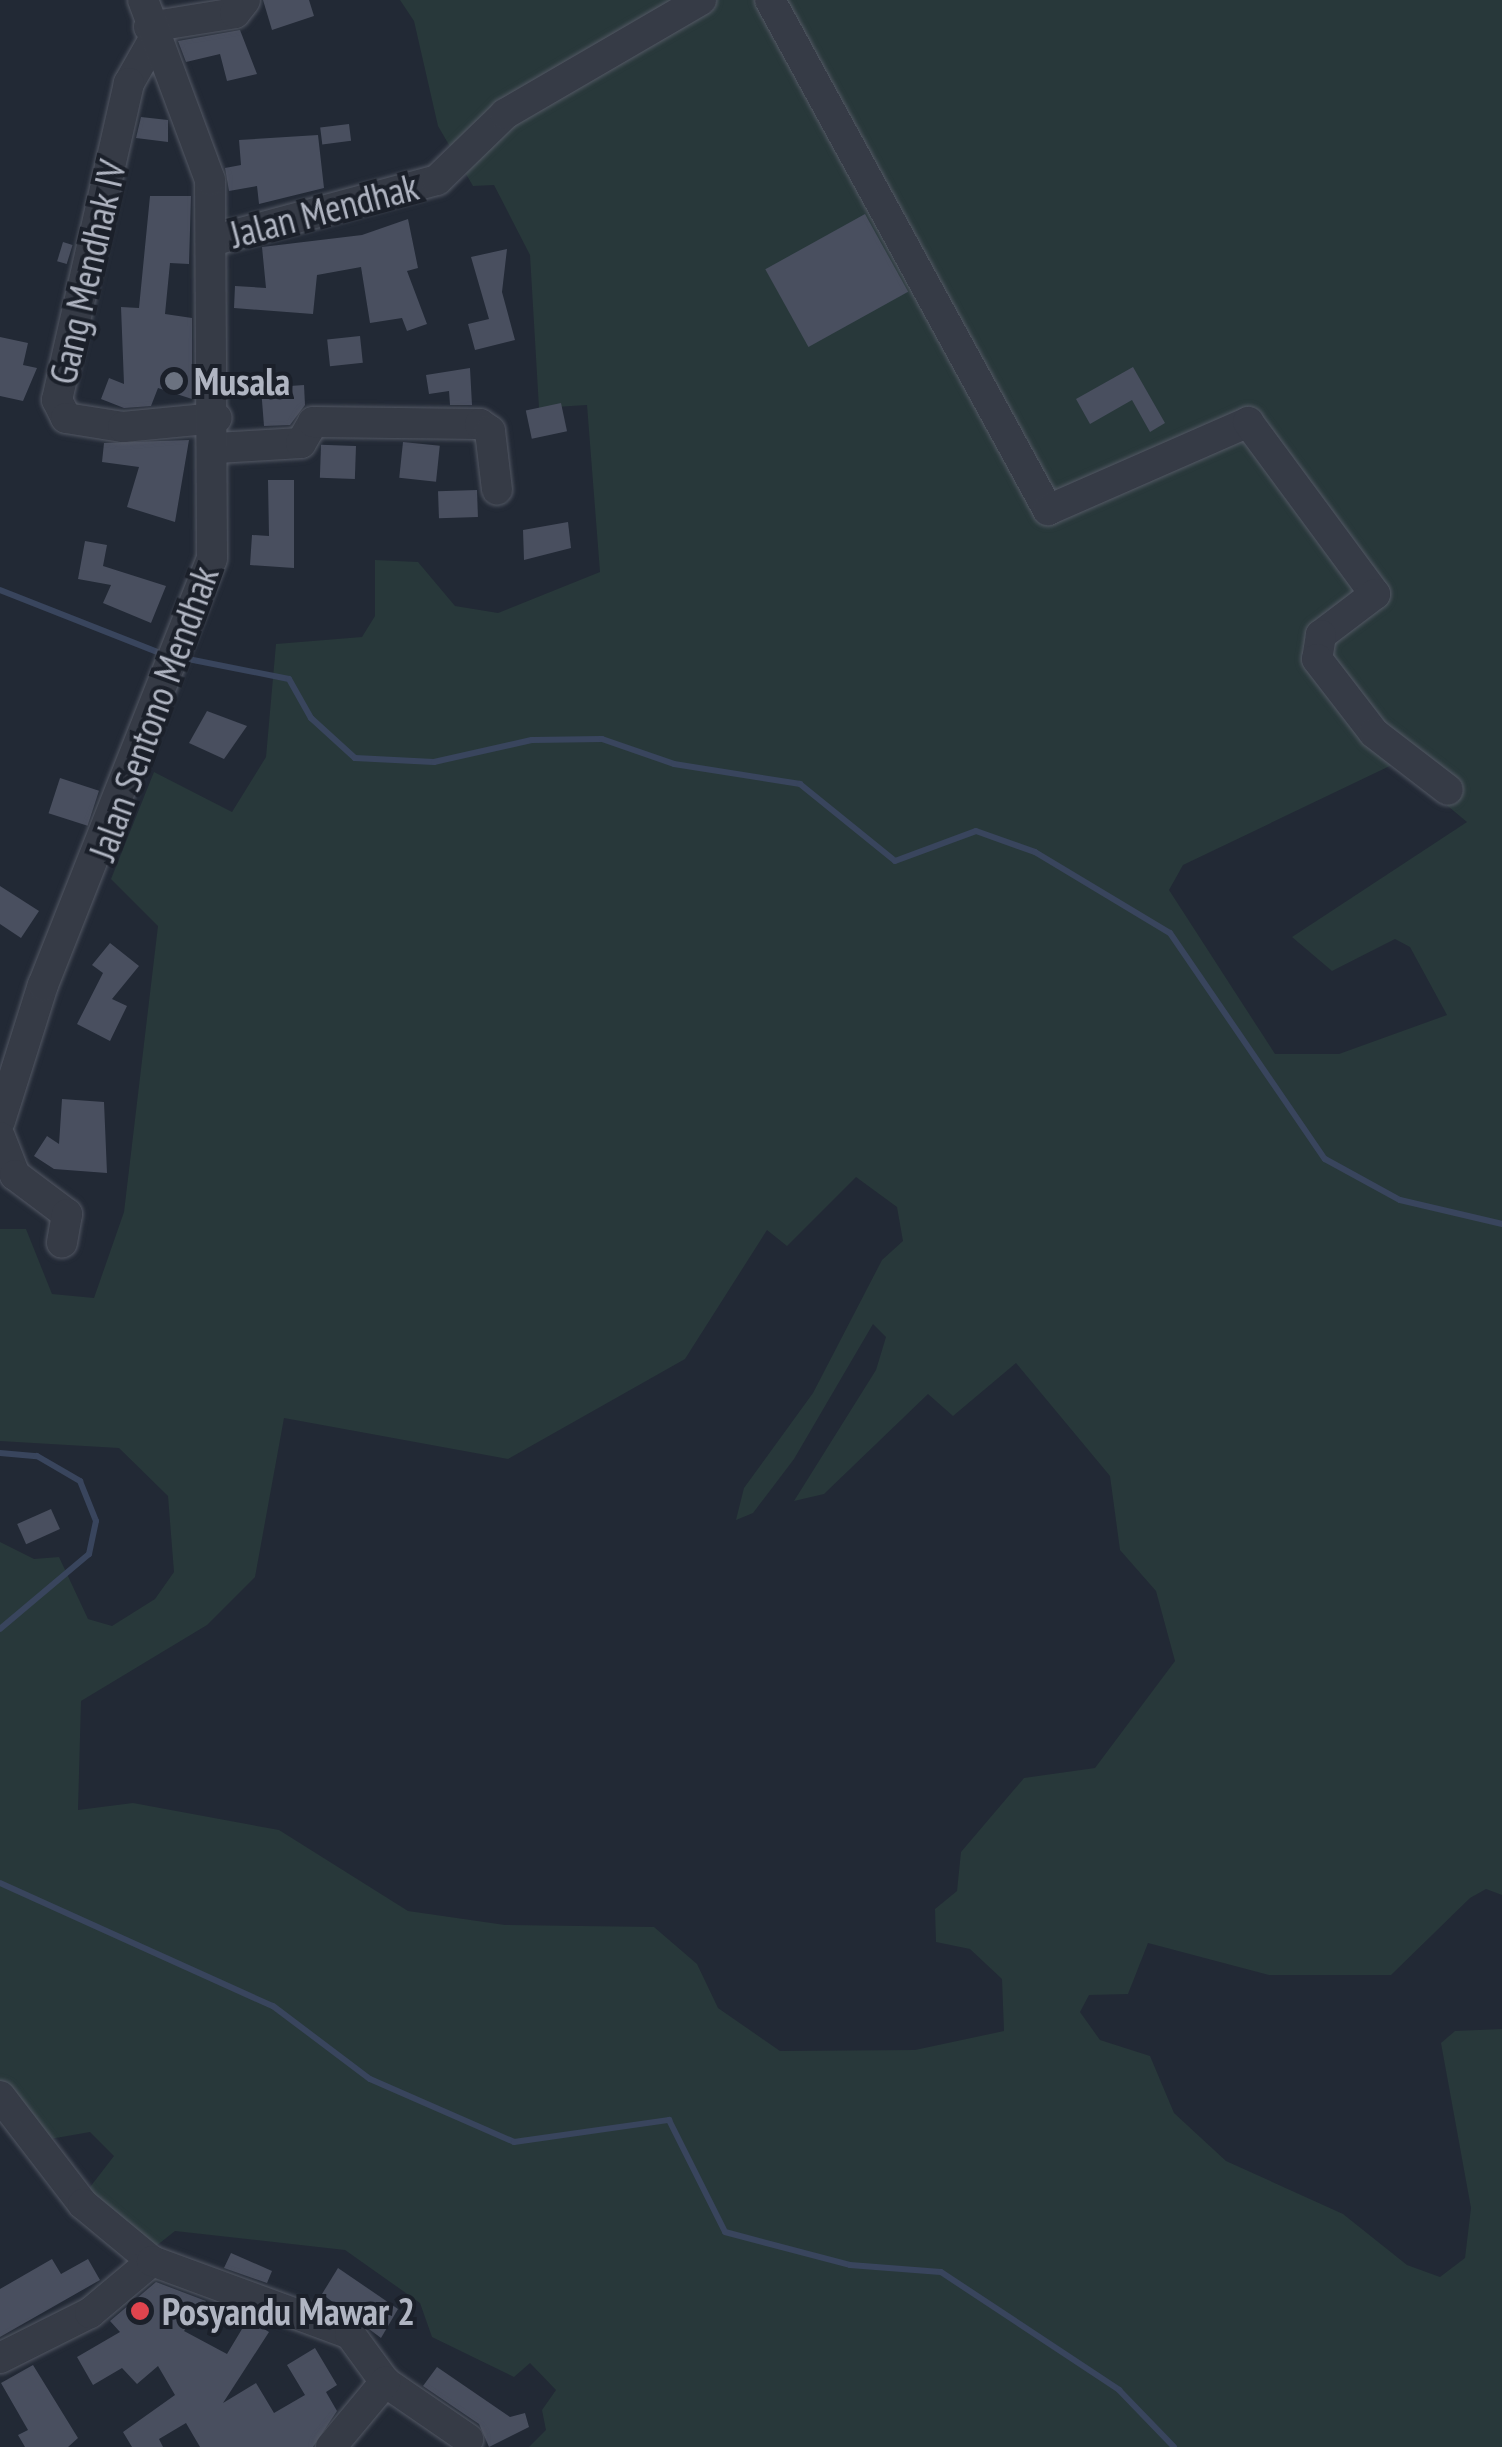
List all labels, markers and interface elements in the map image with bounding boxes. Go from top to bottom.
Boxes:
street label: Gang Mendhak IV [39,155,135,389]
street label: Jalan Mendhak [225,163,423,257]
place label: Musala [194,358,290,404]
marker: Musala [163,370,185,392]
street label: Jalan Sentono Mendhak [79,560,227,866]
place label: Posyandu Mawar 2 [162,2288,415,2334]
marker: Posyandu Mawar 2 [127,2298,153,2324]

